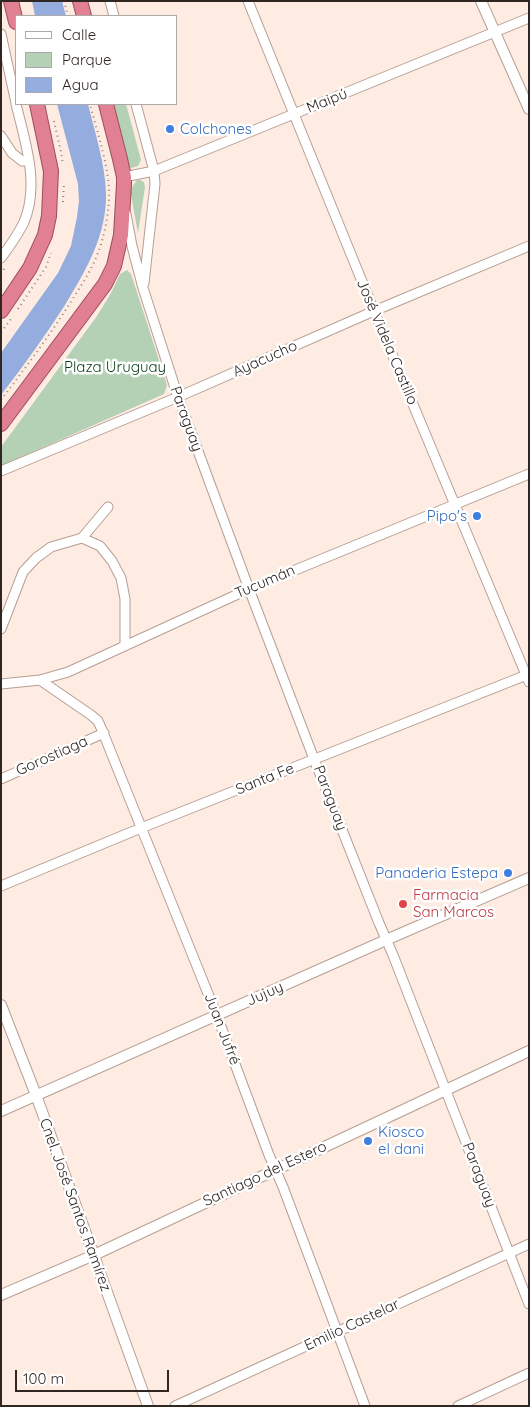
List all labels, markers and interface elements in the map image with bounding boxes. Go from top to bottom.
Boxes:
legend [15,15,178,105]
text: Calle [62,25,96,44]
text: Parque [62,50,112,69]
text: Agua [62,75,99,94]
street label: Maipú [304,85,350,117]
place label: Colchones [180,120,252,138]
marker: Colchones [164,123,176,135]
street label: José Videla Castillo [352,277,422,407]
street label: Ayacucho [230,337,300,381]
park label: Plaza Uruguay [64,358,166,376]
street label: Paraguay [166,384,206,454]
place label: Pipo's [427,507,467,525]
marker: Pipo's [471,510,483,522]
street label: Tucumán [232,561,298,603]
street label: Gorostiaga [13,732,91,780]
street label: Santa Fe [233,759,297,799]
street label: Paraguay [309,763,351,833]
place label: Panaderia Estepa [375,864,498,882]
marker: Panaderia Estepa [502,867,514,879]
place label: Farmacia San Marcos [413,886,494,921]
marker: Farmacia San Marcos [397,898,409,910]
street label: Jujuy [244,978,286,1010]
street label: Juan Jufré [200,991,244,1067]
street label: Cnel. José Santos Ramírez [35,1116,115,1294]
place label: Kiosco el dani [378,1123,424,1158]
marker: Kiosco el dani [362,1135,374,1147]
street label: Santiago del Estero [200,1137,330,1211]
street label: Paraguay [458,1140,500,1210]
street label: Emilio Castelar [302,1295,402,1355]
scale bar [18,1360,171,1392]
text: 100 m [23,1369,64,1388]

